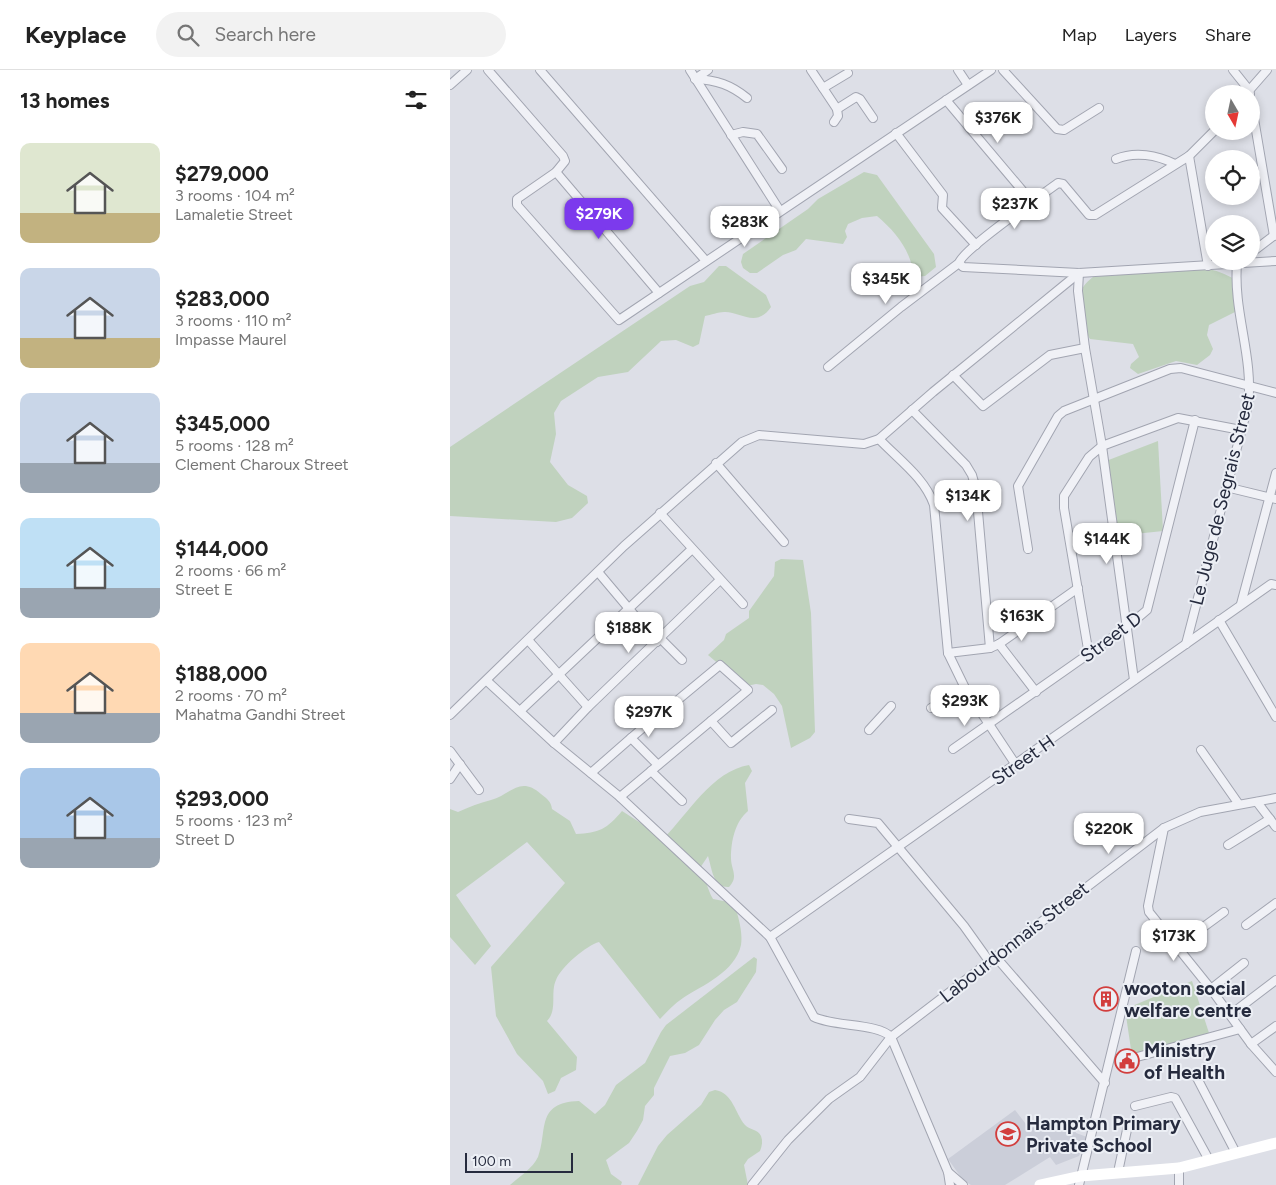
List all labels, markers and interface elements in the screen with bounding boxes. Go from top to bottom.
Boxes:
search box [156,12,506,57]
text: Keyplace [25,20,126,49]
icon: search [174,21,202,49]
text: Search here [214,23,316,46]
text: Map [1062,24,1097,46]
text: Layers [1125,24,1177,46]
text: Share [1205,24,1251,46]
north arrow [1205,85,1260,140]
map controls [1205,85,1260,270]
icon: filters [402,86,430,114]
text: 13 homes [20,88,109,113]
pin: $376K [963,102,1033,144]
text: $376K [975,108,1021,127]
button: locate [1205,150,1260,205]
text: $279,000 [175,161,269,186]
icon: home [60,163,120,223]
text: 3 rooms · 104 m² [175,186,295,205]
pin: $237K [980,188,1050,230]
text: $237K [992,194,1038,213]
pin: $279K [564,198,634,240]
text: $279K [576,204,622,223]
text: Lamaletie Street [175,205,293,224]
pin: $283K [710,206,780,248]
text: $283K [721,212,769,231]
button: layers [1205,215,1260,270]
pin: $345K [851,262,921,305]
text: $345K [862,269,910,288]
text: $283,000 [175,286,270,311]
icon: home [60,288,120,348]
text: 3 rooms · 110 m² [175,311,291,330]
text: Impasse Maurel [175,330,286,349]
street label: Le Juge de Segrais Street [1184,390,1260,608]
text: $345,000 [175,411,270,436]
icon: home [60,413,120,473]
text: 5 rooms · 128 m² [175,436,294,455]
text: Clement Charoux Street [175,455,349,474]
pin: $134K [933,480,1003,522]
text: $134K [945,486,991,505]
pin: $144K [1072,522,1142,565]
text: $144K [1084,529,1130,548]
text: $144,000 [175,536,268,561]
icon: home [60,538,120,598]
text: 2 rooms · 66 m² [175,561,286,580]
text: Street E [175,580,233,599]
pin: $163K [987,600,1057,642]
text: $163K [1000,606,1044,625]
street label: Street D [1076,606,1146,668]
pin: $188K [594,612,664,654]
text: $188K [606,618,652,637]
text: $188,000 [175,661,267,686]
icon: home [60,663,120,723]
pin: $293K [930,684,1000,727]
text: 2 rooms · 70 m² [175,686,287,705]
text: $293K [942,691,988,710]
pin: $297K [614,696,684,738]
text: $297K [626,702,672,721]
text: Mahatma Gandhi Street [175,705,346,724]
street label: Street H [987,730,1059,790]
text: $293,000 [175,786,269,811]
icon: home [60,788,120,848]
text: 5 rooms · 123 m² [175,811,293,830]
pin: $220K [1074,812,1144,855]
text: $220K [1085,819,1133,838]
text: Street D [175,830,235,849]
street label: Labourdonnais Street [935,877,1093,1007]
pin: $173K [1139,920,1209,962]
text: $173K [1152,926,1196,945]
place label: wooton social welfare centre [1124,977,1252,1022]
building icon: wooton social welfare centre [1093,986,1119,1012]
place label: Ministry of Health [1144,1039,1225,1084]
public building icon: Ministry of Health [1114,1048,1140,1074]
place label: Hampton Primary Private School [1026,1112,1181,1157]
school or university icon: Hampton Primary Private School [995,1121,1021,1147]
scale bar [465,1150,572,1173]
text: 100 m [472,1153,511,1170]

